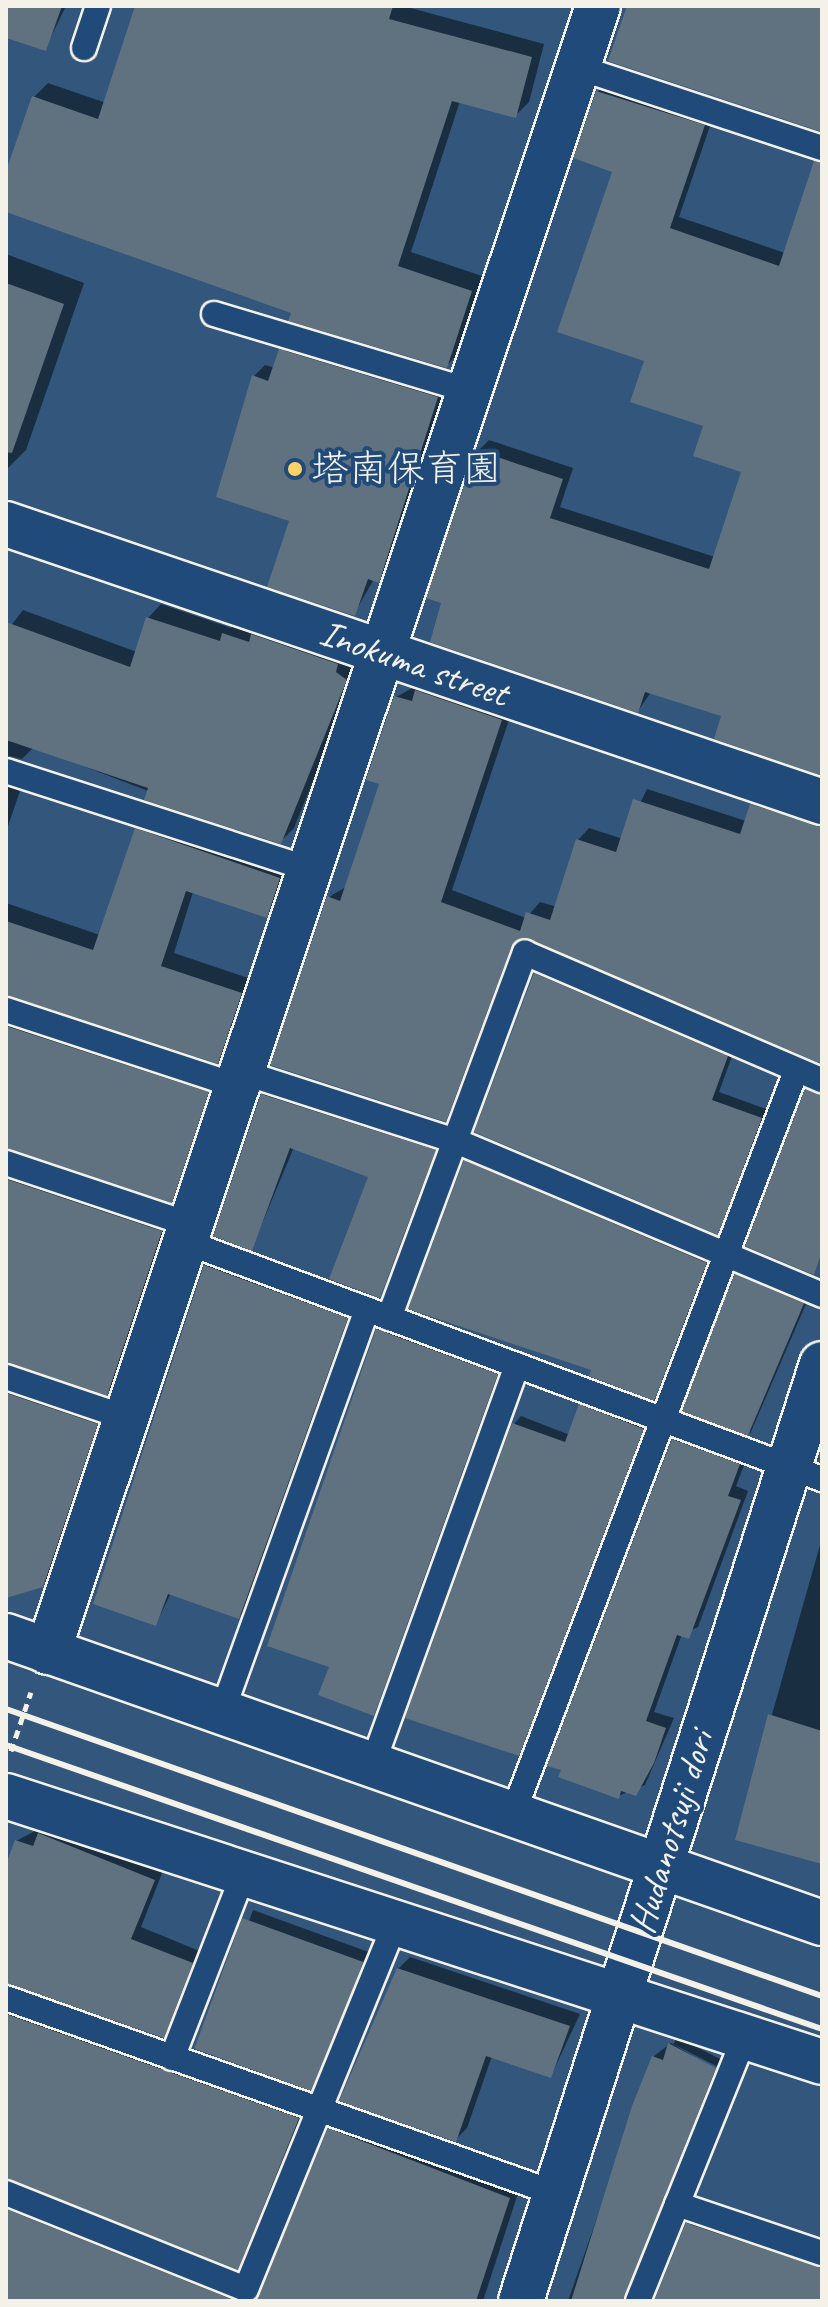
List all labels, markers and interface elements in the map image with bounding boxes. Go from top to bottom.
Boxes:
place label: 塔南保育園 [311,446,501,492]
marker: 塔南保育園 [286,460,304,478]
street label: Inokuma street [314,610,514,716]
street label: Hudanotsuji dori [619,1725,723,1939]

